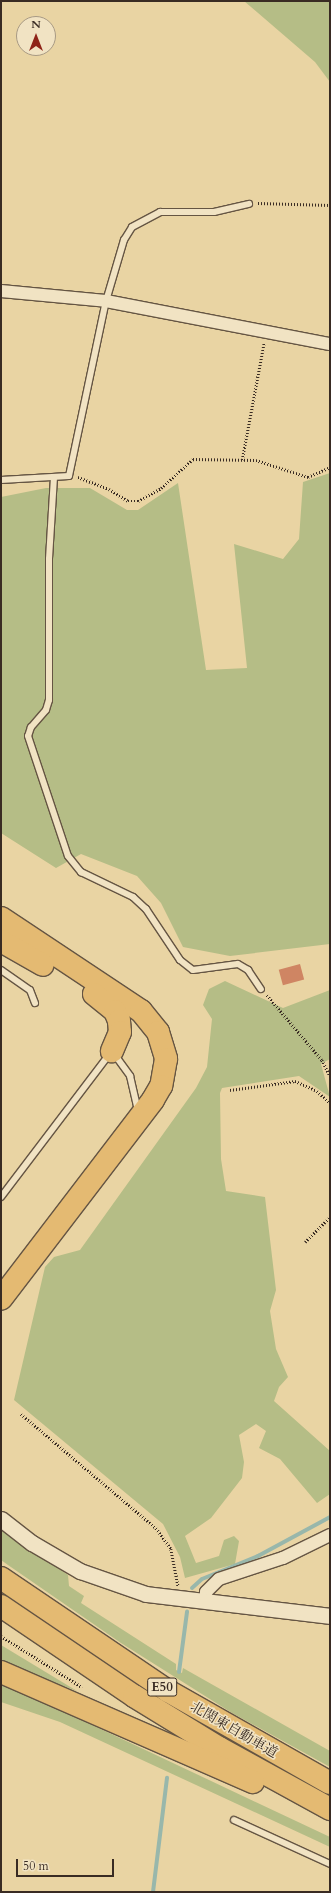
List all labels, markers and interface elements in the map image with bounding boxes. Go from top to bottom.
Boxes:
north arrow [16,16,56,56]
text: N [31,17,41,32]
road number: E50 [147,1676,177,1698]
street label: 北関東自動車道 [187,1698,281,1762]
scale bar [18,1851,116,1877]
text: 50 m [23,1858,49,1874]

